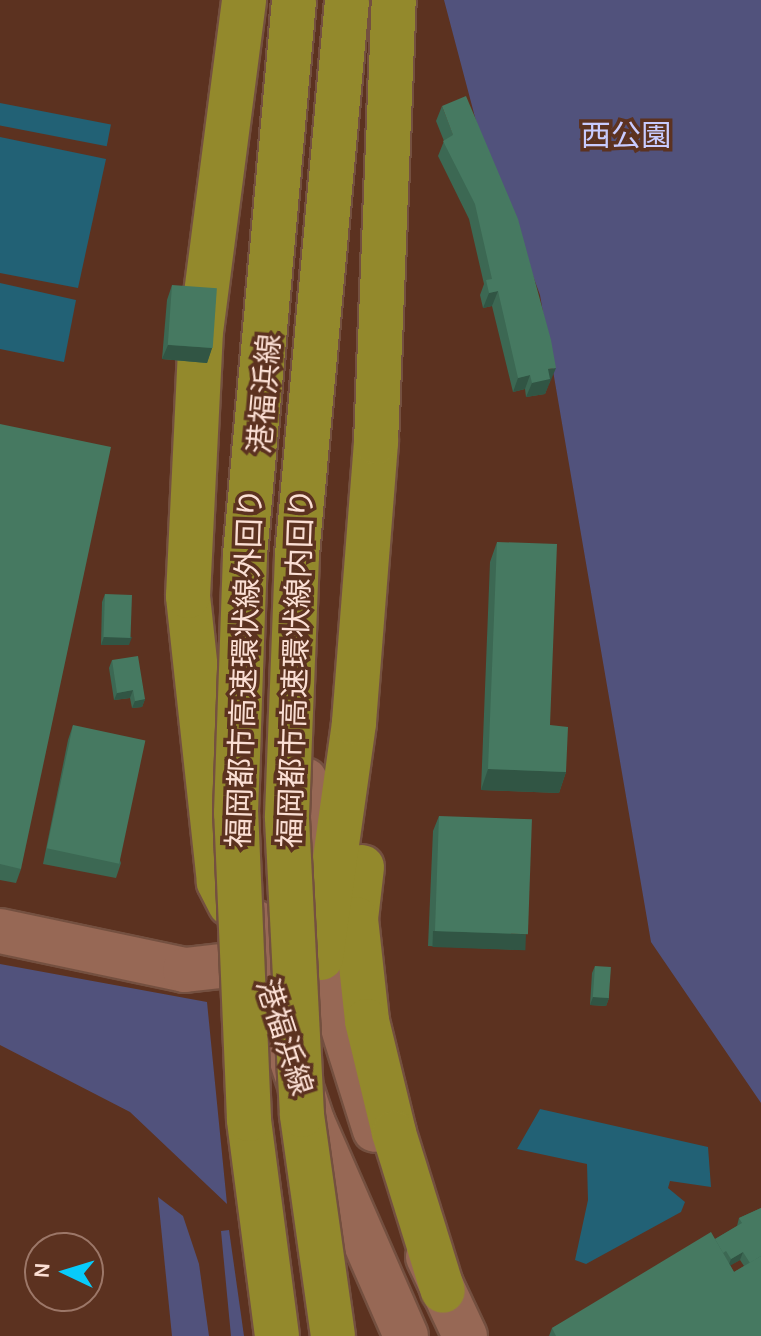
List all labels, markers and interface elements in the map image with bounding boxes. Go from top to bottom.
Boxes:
park label: 西公園 [581,118,671,154]
street label: 港福浜線 [242,333,288,455]
street label: 福岡都市高速環状線外回り [221,487,269,849]
street label: 福岡都市高速環状線内回り [272,487,320,849]
street label: 港福浜線 [248,974,320,1100]
north arrow [24,1232,104,1312]
text: N [29,1262,56,1279]

